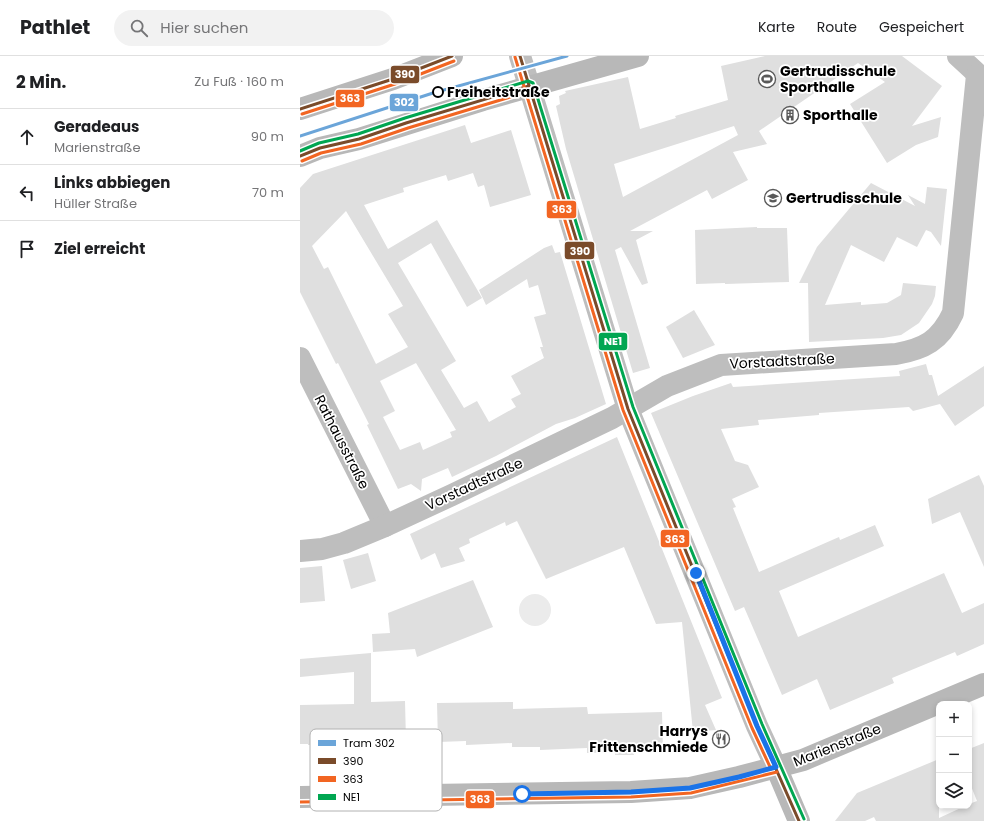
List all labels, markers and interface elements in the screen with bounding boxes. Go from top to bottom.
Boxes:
search box [114,10,394,46]
text: Pathlet [20,14,90,41]
icon: search [128,17,150,39]
text: Hier suchen [160,17,248,38]
text: Karte [758,17,795,37]
text: Route [817,17,857,37]
text: Gespeichert [879,17,964,37]
place label: Gertrudisschule Sporthalle [780,61,896,97]
line badge: 390 [390,65,420,84]
text: 390 [395,66,415,82]
sports icon: Gertrudisschule Sporthalle [757,69,777,89]
text: 2 Min. [16,70,66,94]
text: Zu Fuß · 160 m [194,72,284,91]
place label: Freiheitstraße [447,82,550,102]
marker: Freiheitstraße [432,86,444,98]
line badge: 363 [335,89,365,108]
text: 363 [340,90,360,106]
line badge: 302 [389,93,419,112]
text: 302 [394,94,414,110]
building icon: Sporthalle [780,105,800,125]
place label: Sporthalle [803,105,878,125]
text: Geradeaus [54,116,139,137]
icon: ahead [16,126,38,148]
text: 90 m [251,127,284,146]
text: Marienstraße [54,138,140,157]
text: Links abbiegen [54,172,170,193]
icon: left [16,182,38,204]
text: 70 m [252,183,284,202]
school or university icon: Gertrudisschule [763,188,783,208]
place label: Gertrudisschule [786,188,902,208]
text: Hüller Straße [54,194,137,213]
line badge: 363 [546,200,577,219]
text: 363 [552,201,572,217]
icon: arrive [16,238,38,260]
text: Ziel erreicht [54,238,145,259]
line badge: 390 [564,241,595,260]
text: 390 [570,243,590,259]
line badge: NE1 [598,332,628,351]
text: NE1 [604,333,622,349]
street label: Vorstadtstraße [729,348,835,374]
street label: Rathausstraße [310,392,374,493]
street label: Vorstadtstraße [422,453,526,515]
line badge: 363 [660,529,690,548]
text: 363 [665,531,685,547]
route end [687,564,705,582]
map controls [936,701,972,809]
button: + [936,701,972,737]
street label: Marienstraße [790,718,884,772]
place label: Harrys Frittenschmiede [589,721,708,757]
legend [310,729,442,811]
restaurant icon: Harrys Frittenschmiede [711,729,731,749]
text: Tram 302 [343,735,394,751]
button: − [936,737,972,773]
text: 390 [343,753,363,769]
text: 363 [343,771,363,787]
button: layers [936,773,972,809]
route start [513,785,531,803]
text: NE1 [343,789,360,805]
line badge: 363 [465,790,495,809]
text: 363 [470,791,490,807]

